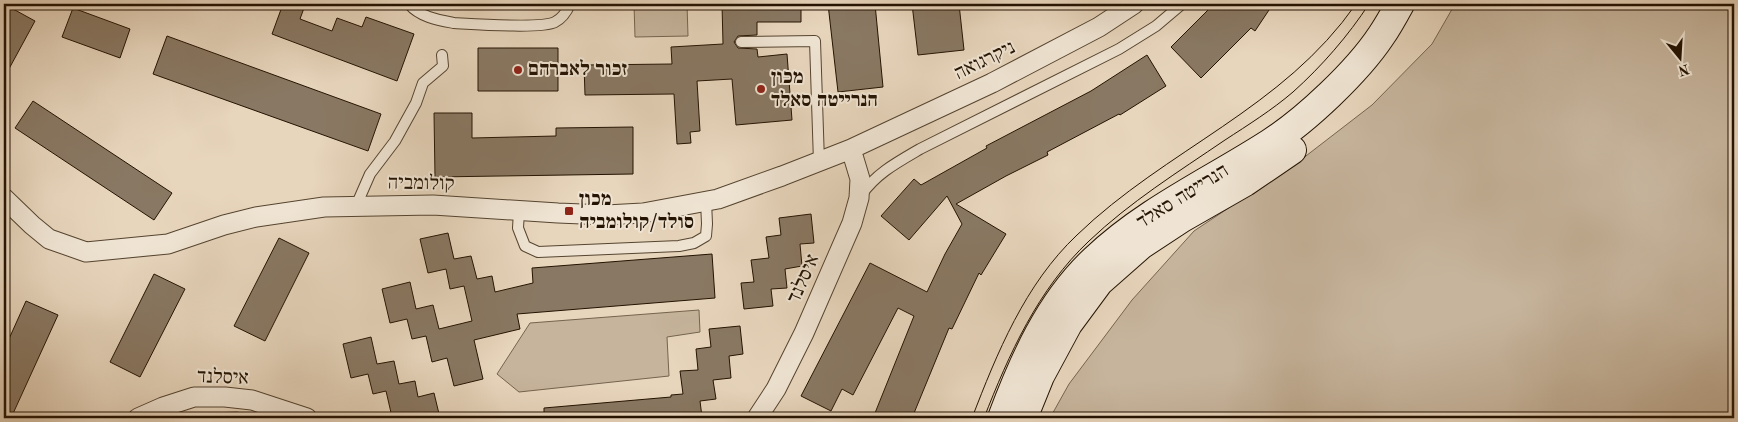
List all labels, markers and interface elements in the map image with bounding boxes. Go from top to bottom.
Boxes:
north arrow [1656,32,1706,82]
street label: ניקרגואה [952,38,1018,84]
place label: זכור לאברהם [528,59,627,80]
text: N [1676,61,1691,78]
marker: זכור לאברהם [512,64,524,76]
place label: מכון הנרייטה סאלד [771,68,878,111]
marker: מכון הנרייטה סאלד [755,83,767,95]
street label: הנרייטה סאלד [1133,159,1232,233]
street label: קולומביה [387,171,455,195]
place label: מכון סולד/קולומביה [579,190,694,233]
marker: מכון סולד/קולומביה [563,205,575,217]
street label: איסלנד [783,251,824,307]
street label: איסלנד [197,365,249,389]

